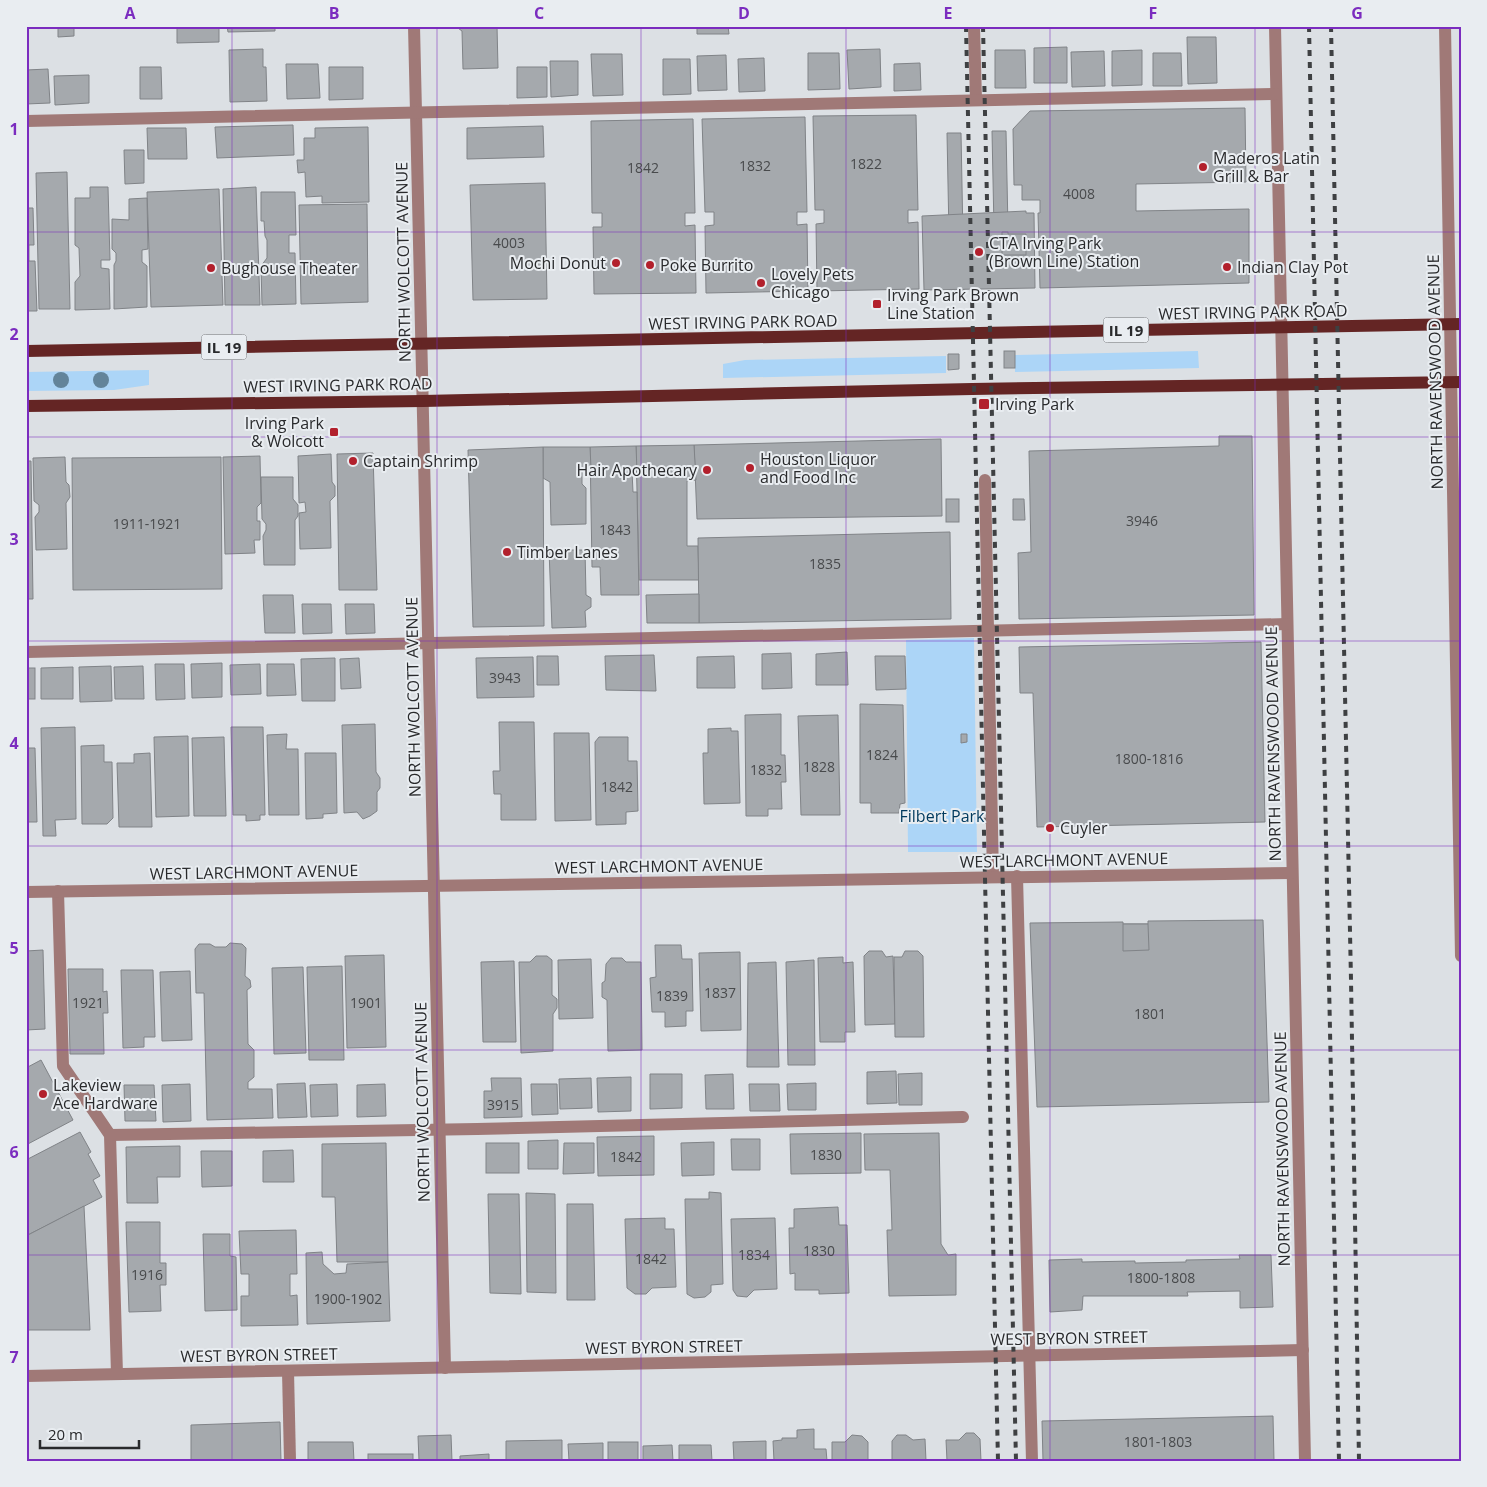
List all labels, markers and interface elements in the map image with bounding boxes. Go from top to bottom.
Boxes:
text: A [124,2,136,24]
text: B [329,2,339,24]
text: C [534,2,544,24]
text: D [738,2,750,24]
text: E [944,2,953,24]
text: F [1149,2,1157,24]
text: G [1351,2,1363,24]
text: 1 [9,118,19,140]
place label: Maderos Latin Grill & Bar [1213,147,1320,187]
house number: 1822 [850,154,882,173]
house number: 1832 [739,156,771,175]
house number: 1842 [627,158,659,177]
marker: Maderos Latin Grill & Bar [1197,161,1209,173]
street label: NORTH WOLCOTT AVENUE [390,162,416,362]
house number: 4008 [1063,184,1095,203]
place label: CTA Irving Park (Brown Line) Station [989,232,1139,272]
house number: 4003 [493,233,525,252]
marker: CTA Irving Park (Brown Line) Station [973,246,985,258]
place label: Mochi Donut [510,252,606,274]
place label: Poke Burrito [660,254,753,276]
street label: NORTH RAVENSWOOD AVENUE [1422,254,1448,490]
place label: Indian Clay Pot [1237,256,1348,278]
place label: Bughouse Theater [221,257,358,279]
marker: Mochi Donut [610,257,622,269]
marker: Poke Burrito [644,259,656,271]
marker: Indian Clay Pot [1221,261,1233,273]
marker: Bughouse Theater [205,262,217,274]
place label: Lovely Pets Chicago [771,263,854,303]
marker: Lovely Pets Chicago [755,277,767,289]
place label: Irving Park Brown Line Station [887,284,1019,324]
marker: Irving Park Brown Line Station [871,298,883,310]
street label: WEST IRVING PARK ROAD [1158,299,1348,325]
street label: WEST IRVING PARK ROAD [648,309,838,335]
road number: IL 19 [1104,318,1148,342]
text: 2 [9,323,19,345]
road number: IL 19 [202,334,246,360]
street label: WEST IRVING PARK ROAD [243,372,433,398]
place label: Irving Park [995,393,1075,415]
marker: Irving Park [977,397,991,411]
place label: Irving Park & Wolcott [245,412,325,452]
marker: Irving Park & Wolcott [328,426,340,438]
place label: Houston Liquor and Food Inc [760,448,877,488]
place label: Captain Shrimp [363,450,478,472]
marker: Captain Shrimp [347,455,359,467]
place label: Hair Apothecary [576,459,698,481]
marker: Houston Liquor and Food Inc [744,462,756,474]
marker: Hair Apothecary [701,464,713,476]
house number: 3946 [1126,511,1158,530]
house number: 1911-1921 [113,514,181,533]
house number: 1843 [599,520,631,539]
text: 3 [9,528,19,550]
place label: Timber Lanes [517,541,618,563]
marker: Timber Lanes [501,546,513,558]
house number: 1835 [809,554,841,573]
street label: NORTH WOLCOTT AVENUE [400,597,426,797]
street label: NORTH RAVENSWOOD AVENUE [1260,626,1286,862]
house number: 3943 [489,668,521,687]
text: 4 [9,732,19,754]
house number: 1824 [866,745,898,764]
house number: 1800-1816 [1115,749,1183,768]
house number: 1828 [803,757,835,776]
house number: 1832 [750,760,782,779]
house number: 1842 [601,777,633,796]
park label: Filbert Park [900,805,985,827]
place label: Cuyler [1060,817,1108,839]
marker: Cuyler [1044,822,1056,834]
street label: WEST LARCHMONT AVENUE [960,847,1168,873]
street label: WEST LARCHMONT AVENUE [555,853,763,879]
street label: WEST LARCHMONT AVENUE [150,859,358,885]
text: 5 [9,937,19,959]
house number: 1837 [704,983,736,1002]
house number: 1839 [656,986,688,1005]
house number: 1921 [72,993,104,1012]
house number: 1901 [350,993,382,1012]
street label: NORTH WOLCOTT AVENUE [409,1002,435,1202]
house number: 1801 [1134,1004,1166,1023]
street label: NORTH RAVENSWOOD AVENUE [1269,1031,1295,1267]
place label: Lakeview Ace Hardware [53,1074,158,1114]
marker: Lakeview Ace Hardware [37,1088,49,1100]
house number: 3915 [487,1095,519,1114]
text: 6 [9,1141,19,1163]
house number: 1830 [810,1145,842,1164]
house number: 1842 [610,1147,642,1166]
house number: 1830 [803,1241,835,1260]
house number: 1834 [738,1245,770,1264]
house number: 1842 [635,1249,667,1268]
house number: 1916 [131,1265,163,1284]
house number: 1800-1808 [1127,1268,1195,1287]
house number: 1900-1902 [314,1289,382,1308]
street label: WEST BYRON STREET [990,1326,1148,1350]
street label: WEST BYRON STREET [585,1335,743,1359]
street label: WEST BYRON STREET [180,1343,338,1367]
text: 7 [9,1346,19,1368]
scale bar [40,1417,139,1449]
text: 20 m [48,1424,83,1444]
house number: 1801-1803 [1124,1432,1192,1451]

